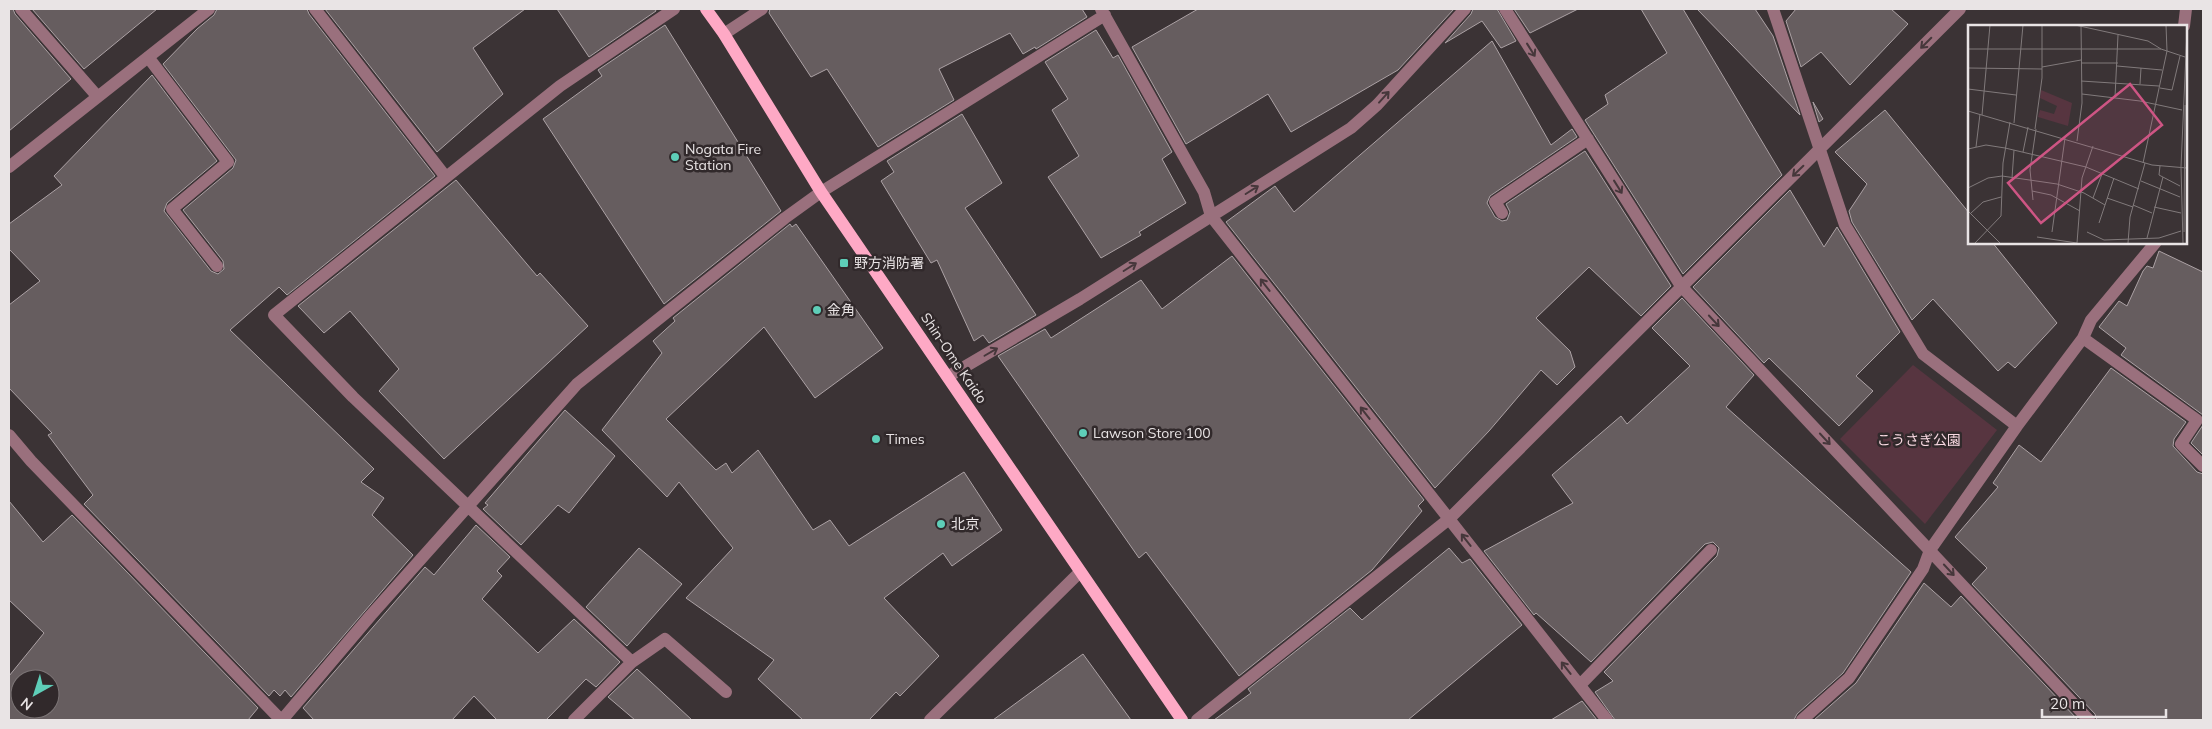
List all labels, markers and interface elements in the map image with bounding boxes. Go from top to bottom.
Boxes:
inset map [1968,25,2187,244]
one-way arrow [1920,37,1932,49]
one-way arrow [1526,43,1537,57]
one-way arrow [1379,91,1390,104]
place label: Nogata Fire Station [685,140,761,174]
marker: Nogata Fire Station [669,151,681,163]
one-way arrow [1793,164,1805,176]
one-way arrow [1614,180,1624,194]
one-way arrow [1245,185,1259,196]
place label: 野方消防署 [854,254,924,272]
marker: 野方消防署 [838,257,850,269]
one-way arrow [1122,262,1136,272]
one-way arrow [1259,279,1270,292]
place label: 金角 [827,301,855,319]
marker: 金角 [811,304,823,316]
street label: Shin-Ome Kaido [917,309,991,407]
one-way arrow [1708,315,1720,327]
one-way arrow [983,346,997,356]
one-way arrow [1360,406,1371,419]
place label: Lawson Store 100 [1093,424,1211,442]
marker: Lawson Store 100 [1077,427,1089,439]
place label: Times [886,430,925,448]
park label: こうさぎ公園 [1877,431,1961,449]
marker: Times [870,433,882,445]
one-way arrow [1819,433,1831,446]
place label: 北京 [951,515,979,533]
marker: 北京 [935,518,947,530]
one-way arrow [1460,534,1471,547]
one-way arrow [1943,564,1955,577]
one-way arrow [1561,662,1572,675]
north arrow [10,669,60,719]
scale bar [2042,686,2166,718]
text: N [17,694,37,714]
text: 20 m [2050,694,2085,713]

